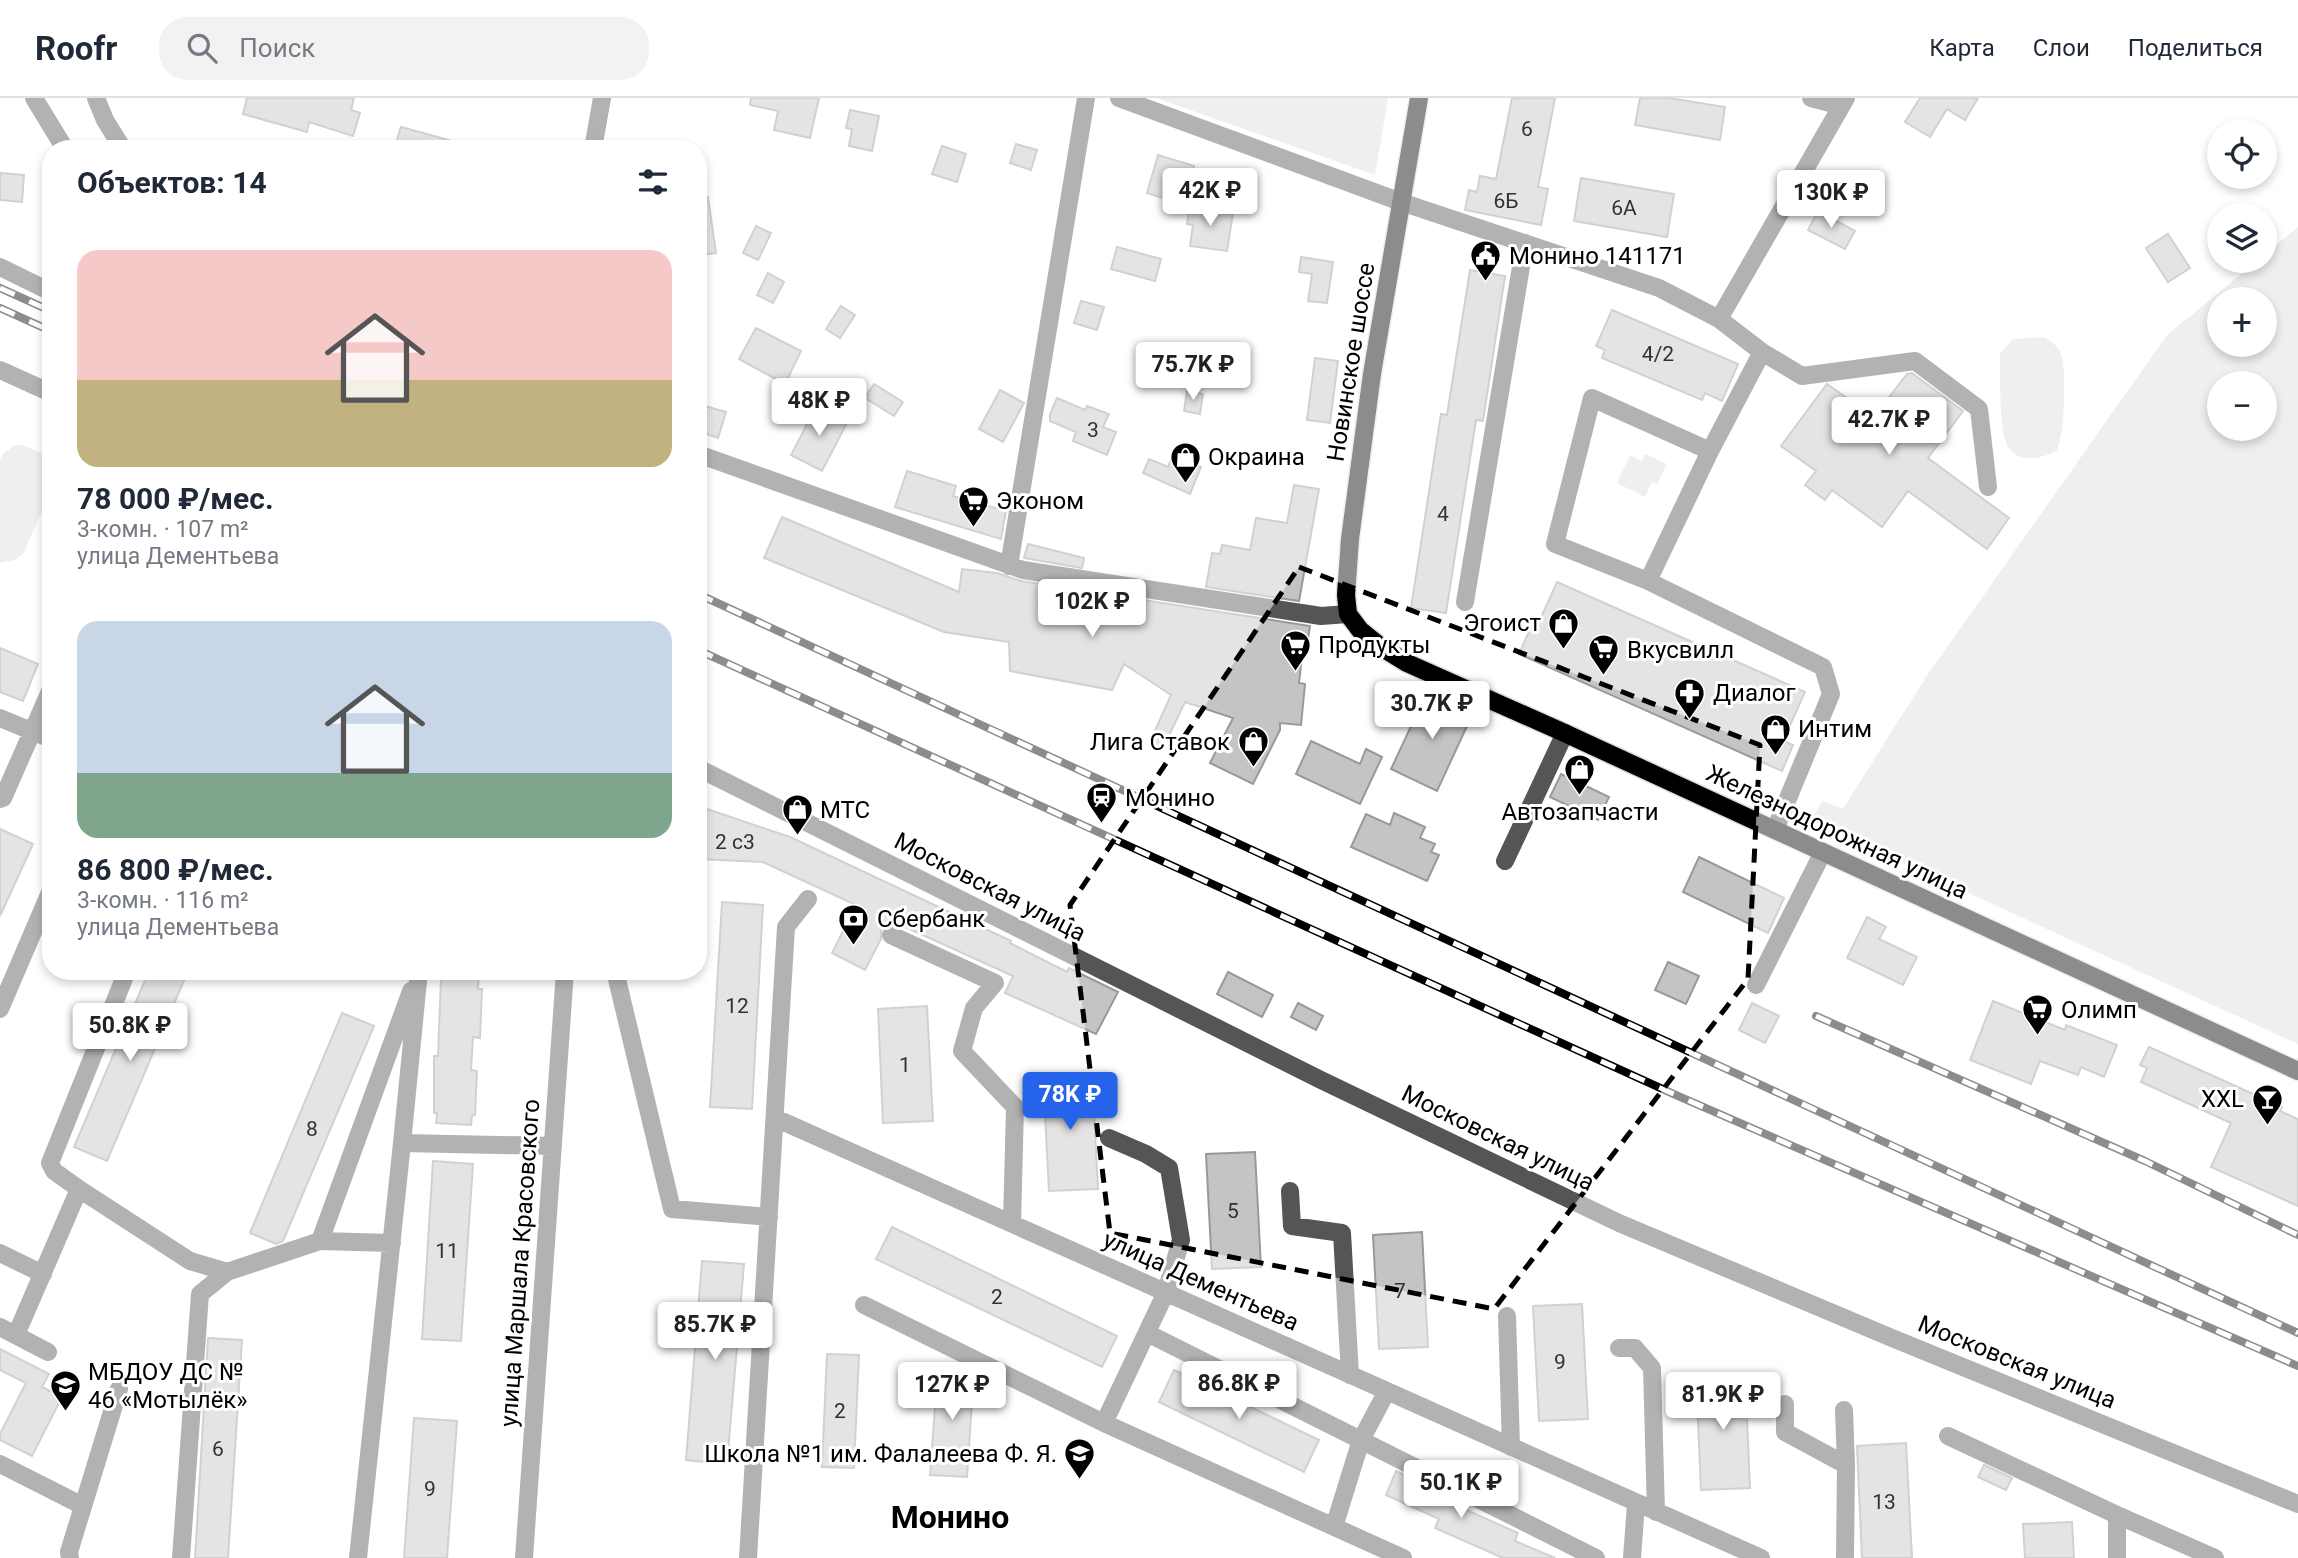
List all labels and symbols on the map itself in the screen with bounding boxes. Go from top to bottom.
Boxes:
house number: 6 [1521,117,1533,141]
pin: 42K ₽ [1161,169,1259,228]
pin: 130K ₽ [1774,170,1888,230]
house number: 6Б [1493,189,1519,213]
house number: 6А [1611,196,1637,220]
public building icon: Монино 141171 [1469,239,1503,283]
place label: Монино 141171 [1509,242,1686,270]
street label: Новинское шоссе [1321,261,1381,463]
pin: 75.7K ₽ [1128,342,1258,402]
house number: 4/2 [1642,342,1674,366]
pin: 48K ₽ [770,378,868,438]
pin: 42.7K ₽ [1824,398,1954,457]
house number: 3 [1087,418,1099,442]
shop icon: Окраина [1168,440,1202,484]
place label: Окраина [1208,443,1305,471]
supermarket icon: Эконом [956,484,990,528]
place label: Эконом [996,487,1084,515]
house number: 4 [1437,502,1449,526]
pin: 102K ₽ [1035,580,1149,639]
shop icon: Эгоист [1547,606,1581,650]
place label: Эгоист [1463,609,1541,637]
supermarket icon: Продукты [1278,628,1312,672]
place label: Продукты [1318,631,1430,659]
supermarket icon: Вкусвилл [1587,633,1621,677]
place label: Вкусвилл [1627,636,1734,664]
pharmacy icon: Диалог [1673,676,1707,720]
place label: Диалог [1713,679,1796,707]
pin: 30.7K ₽ [1367,682,1497,741]
shop icon: Интим [1758,712,1792,756]
place label: Интим [1798,715,1872,743]
shop icon: Лига Ставок [1236,725,1270,769]
place label: Лига Ставок [1090,728,1230,756]
shop icon: Автозапчасти [1563,753,1597,797]
street label: Железнодорожная улица [1702,759,1972,905]
station icon: Монино [1085,781,1119,825]
place label: Монино [1125,784,1215,812]
shop icon: МТС [780,793,814,837]
place label: МТС [820,796,870,824]
place label: Автозапчасти [1501,798,1659,826]
street label: Московская улица [890,827,1090,947]
house number: 2 с3 [715,830,755,854]
bank icon: Сбербанк [837,902,871,946]
place label: Сбербанк [877,905,985,933]
supermarket icon: Олимп [2021,993,2055,1037]
house number: 12 [725,994,749,1018]
place label: Олимп [2061,996,2137,1024]
pin: 50.8K ₽ [65,1004,195,1063]
house number: 1 [899,1053,911,1077]
pin: 78K ₽ [1021,1072,1119,1132]
street label: Московская улица [1397,1079,1599,1197]
bar icon: XXL [2250,1082,2284,1126]
place label: XXL [2201,1085,2244,1113]
street label: улица Маршала Красовского [495,1098,545,1428]
house number: 8 [306,1117,318,1141]
house number: 5 [1227,1199,1239,1223]
street label: улица Дементьева [1099,1225,1303,1337]
house number: 11 [435,1239,459,1263]
house number: 7 [1394,1279,1406,1303]
house number: 2 [991,1285,1003,1309]
pin: 85.7K ₽ [650,1302,780,1362]
street label: Московская улица [1914,1310,2120,1414]
house number: 9 [1554,1350,1566,1374]
place label: МБДОУ ДC № 46 «Мотылёк» [88,1358,248,1414]
pin: 127K ₽ [895,1362,1009,1422]
pin: 86.8K ₽ [1174,1362,1304,1421]
school or university icon: МБДОУ ДC № 46 «Мотылёк» [48,1369,82,1413]
pin: 81.9K ₽ [1658,1372,1788,1432]
house number: 2 [834,1399,846,1423]
house number: 6 [212,1437,224,1461]
school or university icon: Школа №1 им. Фалалеева Ф. Я. [1063,1437,1097,1481]
place label: Школа №1 им. Фалалеева Ф. Я. [704,1440,1057,1468]
pin: 50.1K ₽ [1396,1460,1526,1520]
house number: 9 [424,1477,436,1501]
house number: 13 [1872,1490,1896,1514]
district label: Монино [891,1498,1009,1536]

